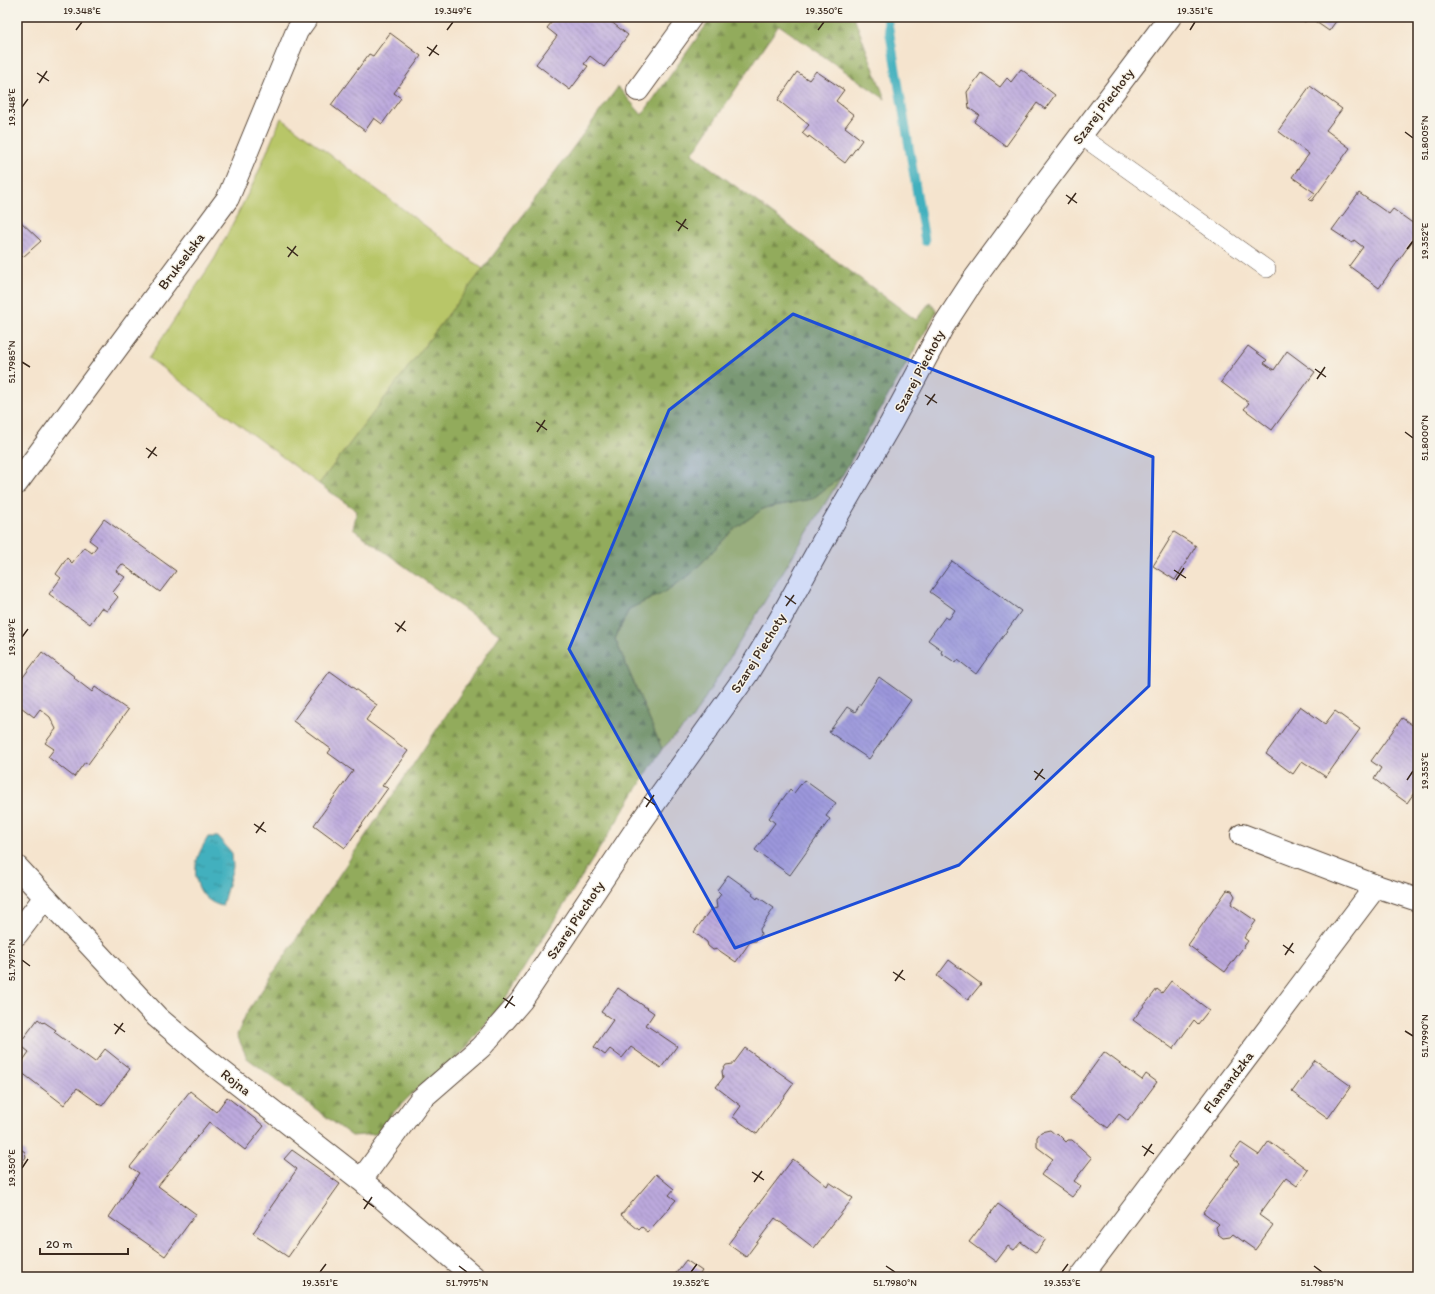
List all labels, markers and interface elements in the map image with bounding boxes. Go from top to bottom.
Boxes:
text: 19.348°E [63,4,101,17]
text: 19.349°E [434,4,472,17]
text: 19.350°E [805,4,843,17]
text: 19.351°E [1177,4,1214,17]
street label: Szarej Piechoty [1069,64,1138,148]
text: 19.348°E [5,88,18,126]
text: 51.8005°N [1418,115,1431,161]
text: 19.352°E [1418,222,1431,259]
street label: Brukselska [154,229,209,293]
street label: Szarej Piechoty [891,327,949,415]
text: 51.7985°N [5,340,18,383]
text: 51.8000°N [1418,415,1431,461]
street label: Szarej Piechoty [727,610,790,696]
text: 19.349°E [5,618,18,656]
text: 19.353°E [1418,752,1431,789]
street label: Szarej Piechoty [543,877,608,963]
text: 51.7975°N [5,939,18,981]
text: 51.7990°N [1418,1014,1431,1058]
street label: Flamandzka [1200,1047,1258,1117]
street label: Rojna [217,1065,254,1099]
text: 19.350°E [5,1149,18,1187]
scale bar [40,1230,128,1256]
text: 20 m [46,1237,73,1251]
text: 19.351°E [302,1276,339,1289]
text: 51.7975°N [446,1276,488,1289]
text: 19.352°E [673,1276,710,1289]
text: 51.7980°N [873,1276,917,1289]
text: 19.353°E [1044,1276,1081,1289]
text: 51.7985°N [1301,1276,1344,1289]

